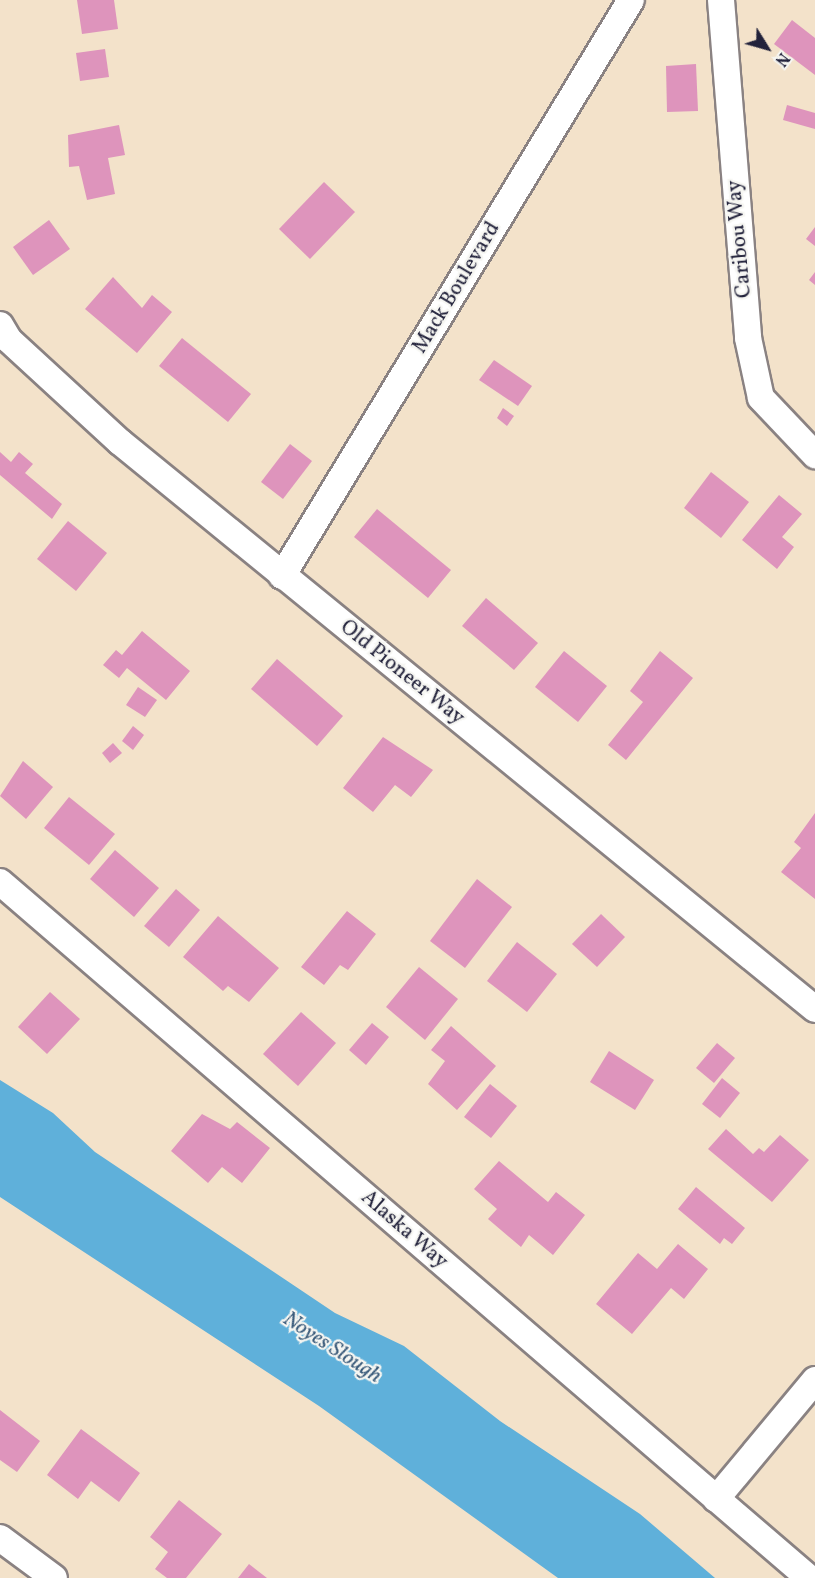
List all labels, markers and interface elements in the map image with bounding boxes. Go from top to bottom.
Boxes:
north arrow [737,18,797,78]
text: N [769,48,794,70]
street label: Caribou Way [722,179,758,299]
street label: Mack Boulevard [408,218,506,358]
street label: Old Pioneer Way [334,615,470,731]
street label: Alaska Way [355,1185,453,1275]
water label: Noyes Slough [278,1306,386,1390]

